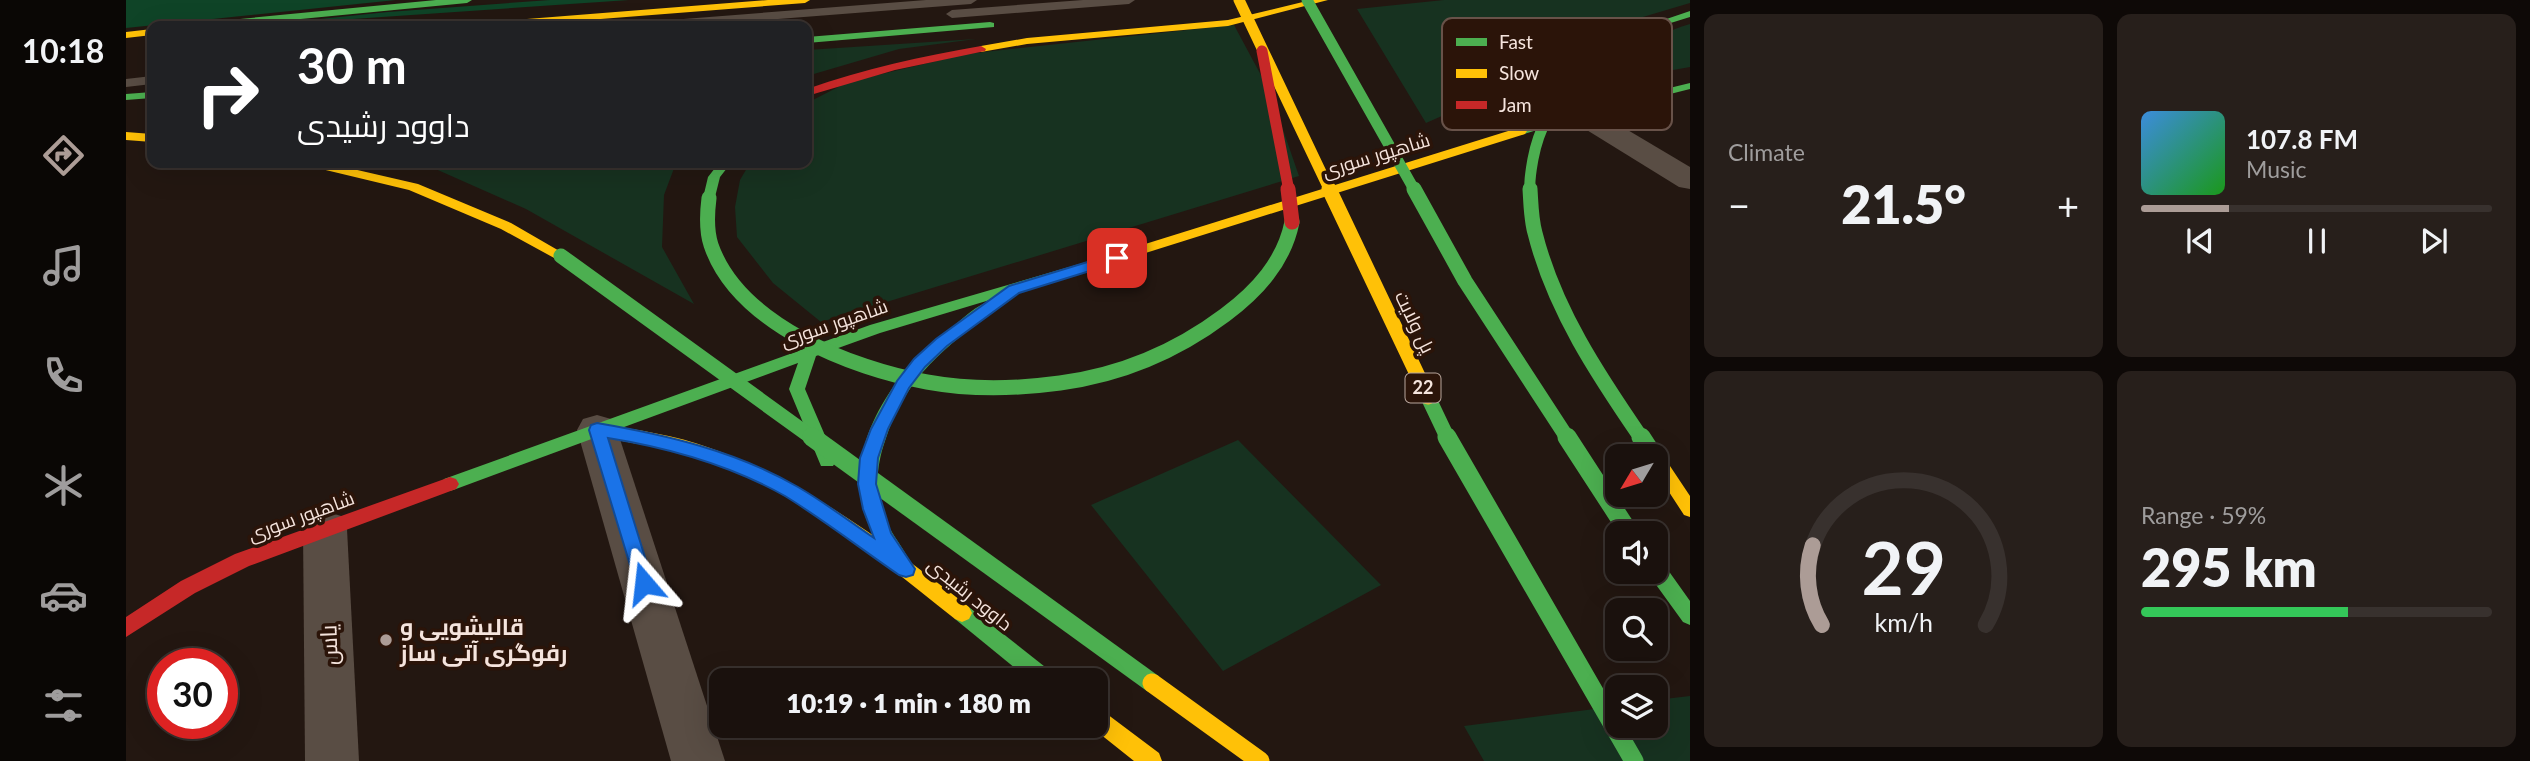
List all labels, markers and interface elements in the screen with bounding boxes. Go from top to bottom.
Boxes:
legend [1442,18,1672,130]
text: Fast [1499,30,1533,53]
text: 10:18 [22,31,104,70]
text: 30 m [297,36,407,94]
icon: right [182,49,273,140]
text: Slow [1499,61,1539,84]
text: Jam [1499,93,1532,116]
text: داوود رشیدی [297,105,470,144]
text: 107.8 FM [2246,123,2358,155]
street label: شاهپور سوری [1319,127,1433,183]
icon: directions [39,131,88,180]
text: Climate [1728,138,1805,166]
text: Music [2246,155,2306,183]
text: 21.5° [1841,173,1966,235]
text: − [1728,182,1750,228]
text: + [2057,182,2079,228]
icon: previous [2181,222,2219,260]
icon: pause [2298,222,2336,260]
icon: next [2415,222,2453,260]
pin [1087,228,1147,288]
icon: arrive [1098,239,1136,277]
icon: music [39,241,88,290]
street label: پل ولایت [1389,287,1440,358]
street label: شاهپور سوری [777,293,891,353]
icon: phone [39,351,88,400]
road number: 22 [1406,374,1440,402]
north arrow [1605,444,1668,508]
map controls [1605,444,1668,738]
icon: climate [39,461,88,510]
street label: شاهپور سوری [244,486,358,546]
text: Range · 59% [2141,501,2266,529]
button: sound [1605,521,1668,584]
text: 29 [1861,523,1946,611]
text: 295 km [2141,536,2317,598]
position arrow [607,546,681,620]
street label: داوود رشیدی [923,552,1017,636]
icon: car [39,571,88,620]
button: search [1605,598,1668,661]
text: km/h [1874,607,1933,637]
place label: قالیشویی و رفوگری آتی ساز [399,612,567,667]
street label: یاس [313,624,344,666]
marker: قالیشویی و رفوگری آتی ساز [378,632,394,648]
speed limit sign: 30 [147,648,238,739]
button: layers [1605,675,1668,738]
icon: filters [39,681,88,730]
text: 10:19 · 1 min · 180 m [786,687,1031,719]

